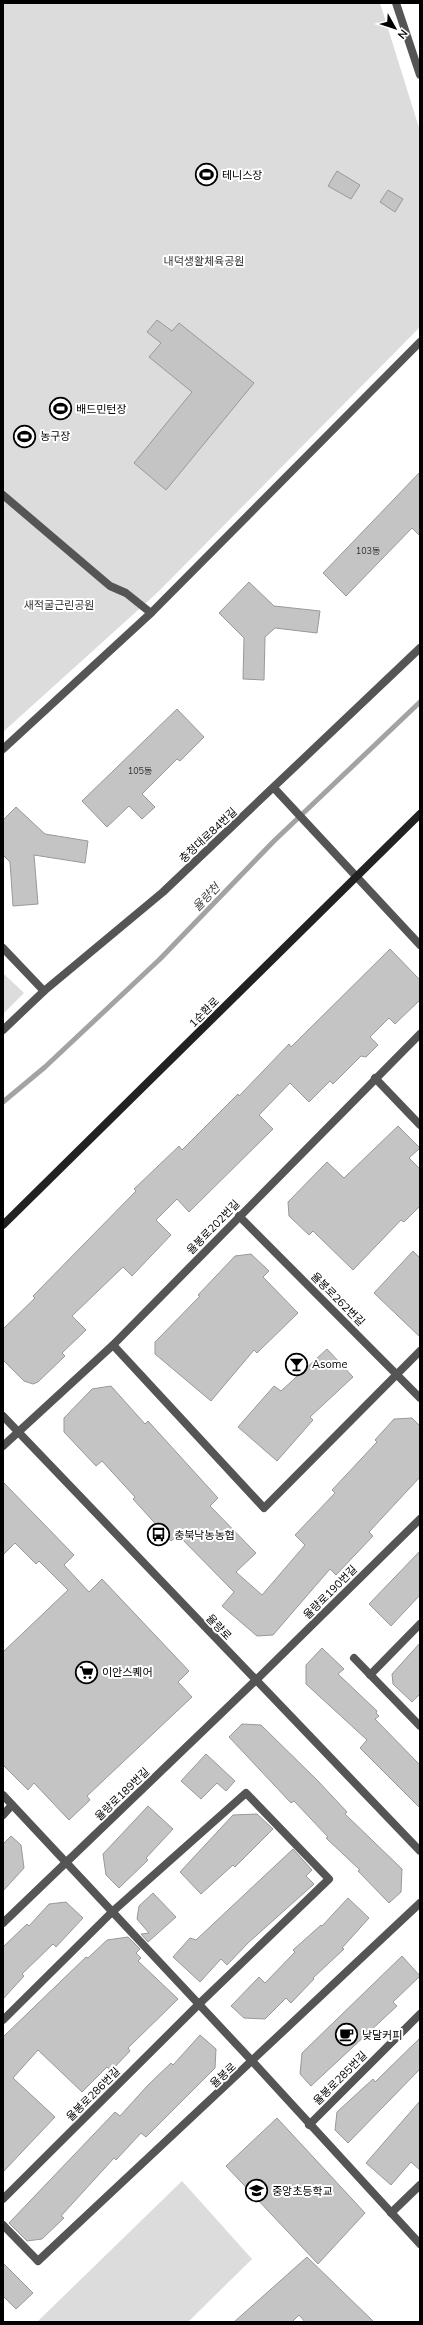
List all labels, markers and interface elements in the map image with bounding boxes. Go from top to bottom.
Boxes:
north arrow [375,8,415,48]
text: N [395,27,411,42]
sports icon: 테니스장 [194,162,220,188]
place label: 테니스장 [222,168,262,182]
park label: 내덕생활체육공원 [164,254,244,268]
sports icon: 배드민턴장 [48,396,74,422]
place label: 배드민턴장 [76,402,127,416]
sports icon: 농구장 [12,423,38,449]
place label: 농구장 [40,429,70,443]
house number: 103동 [356,545,380,556]
park label: 새적굴근린공원 [24,598,94,612]
house number: 105동 [128,765,152,776]
street label: 충청대로84번길 [176,805,240,865]
water label: 율량천 [189,878,224,914]
street label: 1순환로 [186,994,222,1030]
street label: 율봉로202번길 [184,1197,242,1257]
street label: 율봉로262번길 [308,1269,368,1329]
bar icon: Asome [283,1351,309,1377]
place label: Asome [312,1357,347,1371]
bus stop icon: 충북낙농농협 [145,1522,171,1548]
place label: 충북낙농농협 [174,1528,235,1542]
street label: 율량로190번길 [300,1562,360,1622]
street label: 율량로 [203,1611,235,1643]
supermarket icon: 이안스퀘어 [74,1659,100,1685]
place label: 이안스퀘어 [102,1665,153,1679]
street label: 율량로189번길 [92,1765,152,1823]
cafe icon: 낮달커피 [334,2022,360,2048]
place label: 낮달커피 [362,2028,402,2042]
street label: 율봉로285번길 [310,2048,370,2108]
street label: 율봉로 [207,2060,239,2090]
street label: 율봉로286번길 [63,2064,123,2124]
school or university icon: 중앙초등학교 [244,2178,270,2204]
place label: 중앙초등학교 [272,2184,333,2198]

